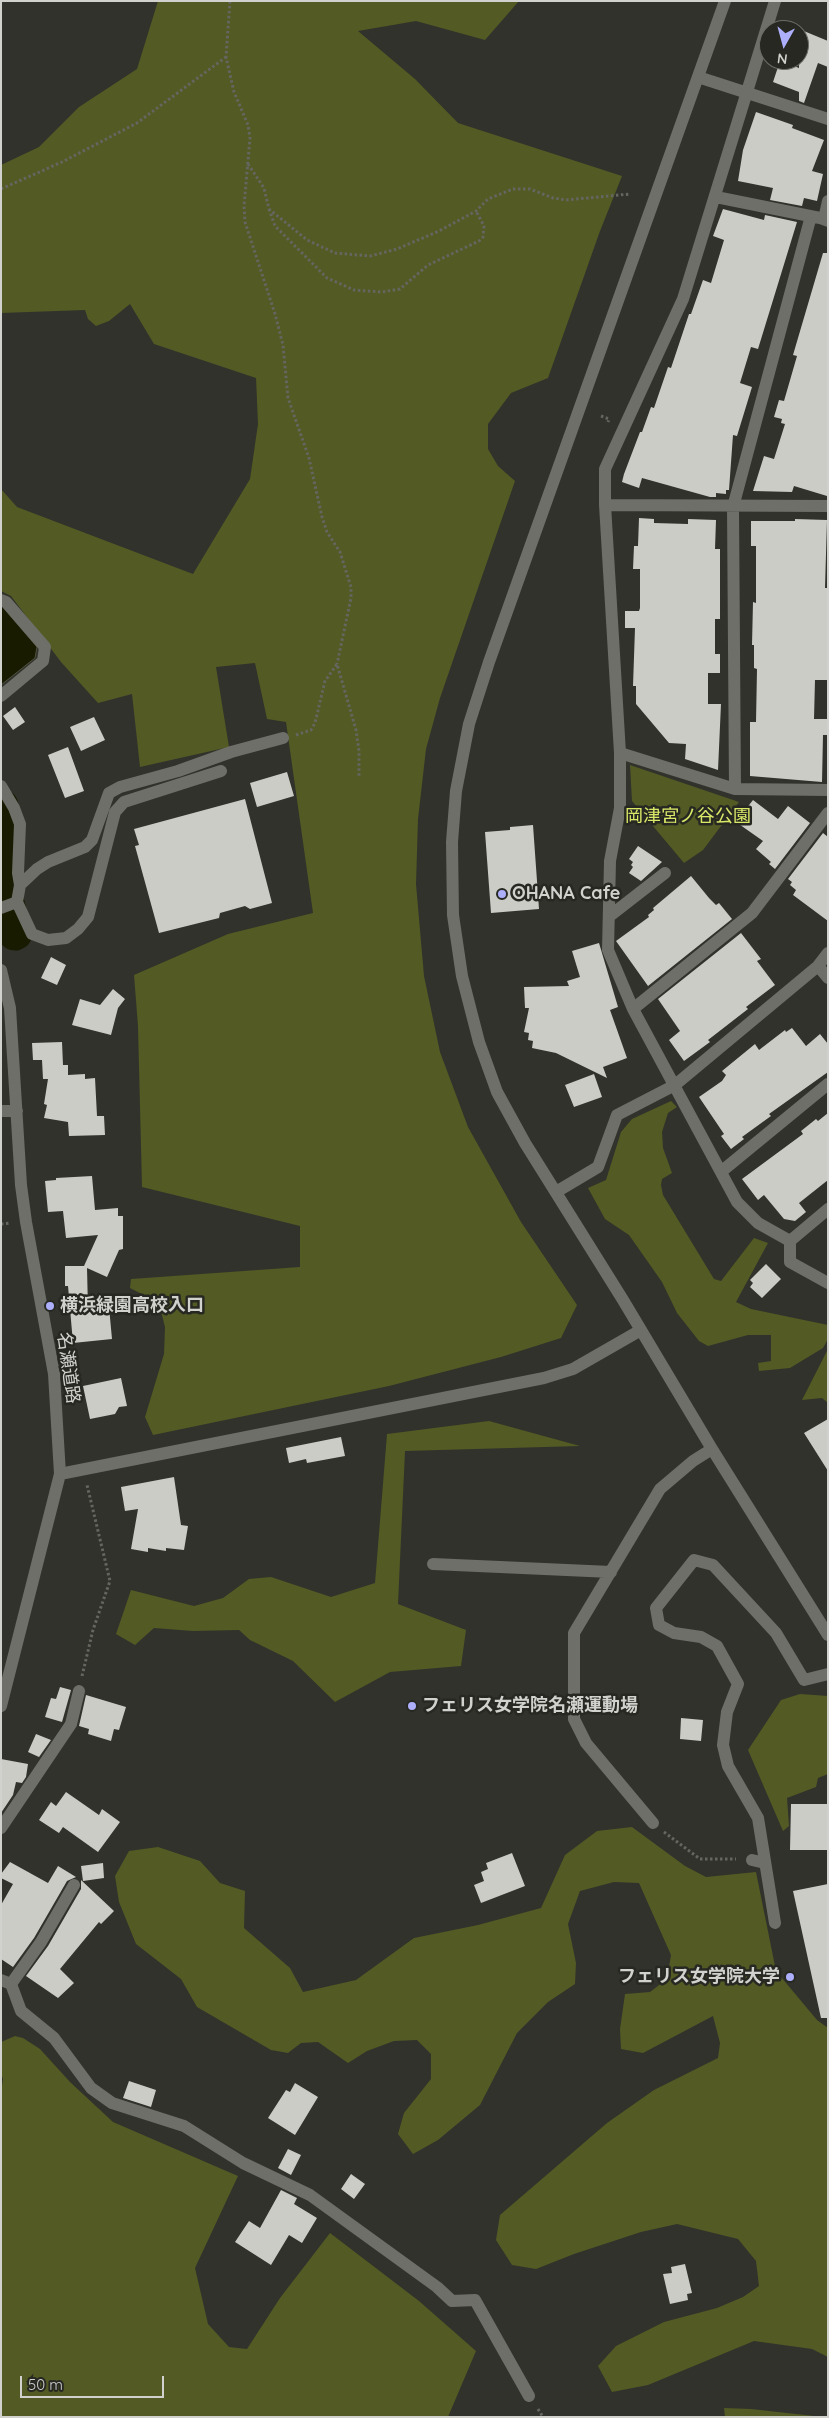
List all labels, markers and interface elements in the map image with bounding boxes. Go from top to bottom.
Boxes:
north arrow [759,20,809,70]
text: N [776,49,789,68]
park label: 岡津宮ノ谷公園 [625,806,751,828]
place label: OHANA Cafe [512,883,620,905]
marker: OHANA Cafe [496,888,508,900]
place label: 横浜緑園高校入口 [60,1295,204,1317]
marker: 横浜緑園高校入口 [44,1300,56,1312]
street label: 名瀬道路 [52,1331,84,1405]
place label: フェリス女学院名瀬運動場 [422,1695,638,1717]
marker: フェリス女学院名瀬運動場 [406,1700,418,1712]
place label: フェリス女学院大学 [618,1966,780,1988]
marker: フェリス女学院大学 [784,1971,796,1983]
scale bar [22,2366,166,2398]
text: 50 m [28,2375,63,2394]

